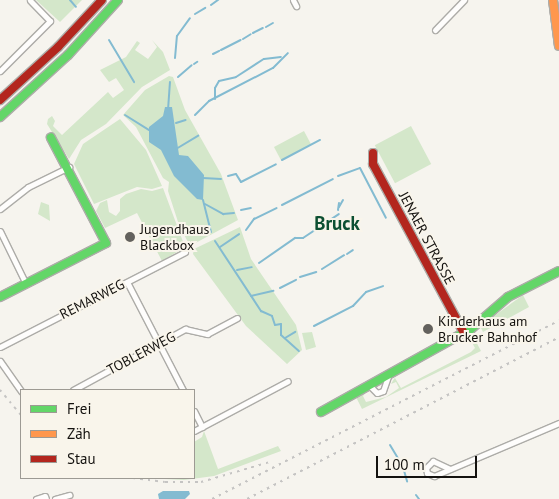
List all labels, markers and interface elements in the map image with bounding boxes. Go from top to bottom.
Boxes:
street label: JENAER STRASSE [396,189,458,287]
district label: Bruck [314,213,360,235]
place label: Jugendhaus Blackbox [140,221,209,253]
marker: Jugendhaus Blackbox [124,231,136,243]
street label: REMARWEG [57,276,127,322]
place label: Kinderhaus am Brucker Bahnhof [438,313,537,346]
marker: Kinderhaus am Brucker Bahnhof [422,323,434,335]
street label: TOBLERWEG [104,328,178,378]
legend [20,389,195,479]
text: Frei [67,399,92,418]
text: Zäh [67,424,91,443]
scale bar [379,446,480,478]
text: Stau [67,449,96,468]
text: 100 m [384,455,425,474]

